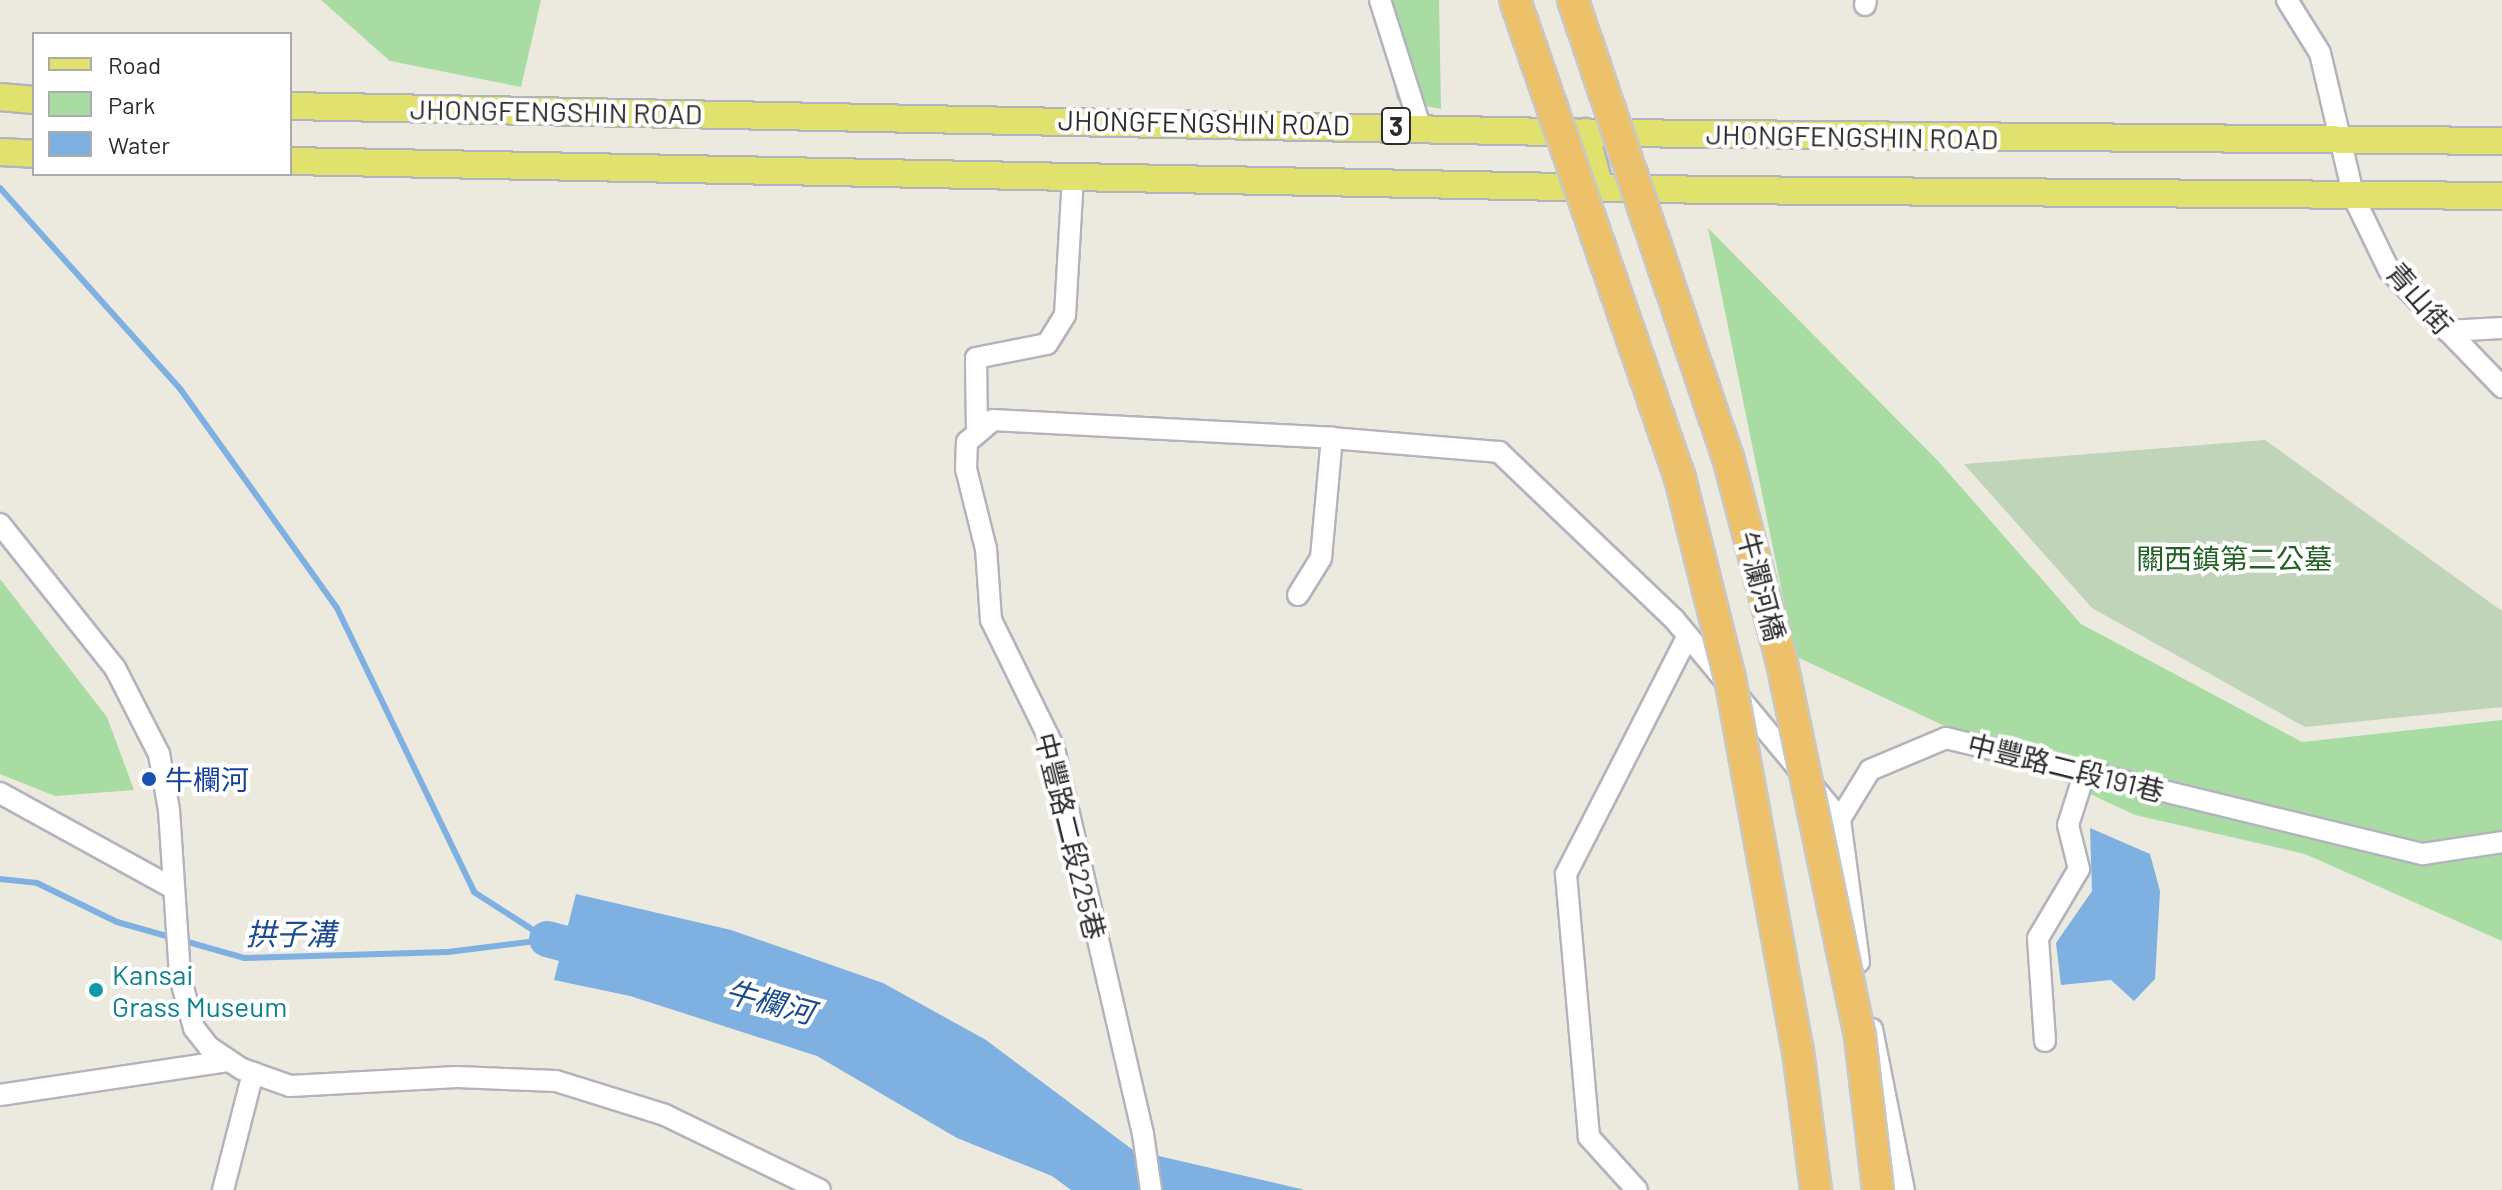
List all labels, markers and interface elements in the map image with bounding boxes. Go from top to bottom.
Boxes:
legend [32,32,292,176]
text: Road [108,50,161,79]
text: Park [108,90,155,119]
street label: JHONGFENGSHIN ROAD [410,92,702,130]
street label: JHONGFENGSHIN ROAD [1058,103,1350,141]
road number: 3 [1380,104,1412,148]
street label: JHONGFENGSHIN ROAD [1706,117,1998,155]
text: Water [108,130,170,159]
street label: 青山街 [2380,255,2460,341]
street label: 牛瀾河橋 [1731,528,1793,644]
park label: 關西鎮第二公墓 [2136,541,2332,575]
street label: 中豐路二段191巷 [1964,726,2168,808]
street label: 中豐路二段225巷 [1029,729,1113,943]
place label: 牛欄河 [165,762,249,796]
marker: 牛欄河 [140,770,158,788]
water label: 拱子溝 [246,915,336,951]
place label: Kansai Grass Museum [112,957,287,1023]
water label: 牛欄河 [722,972,818,1030]
marker: Kansai Grass Museum [87,981,105,999]

